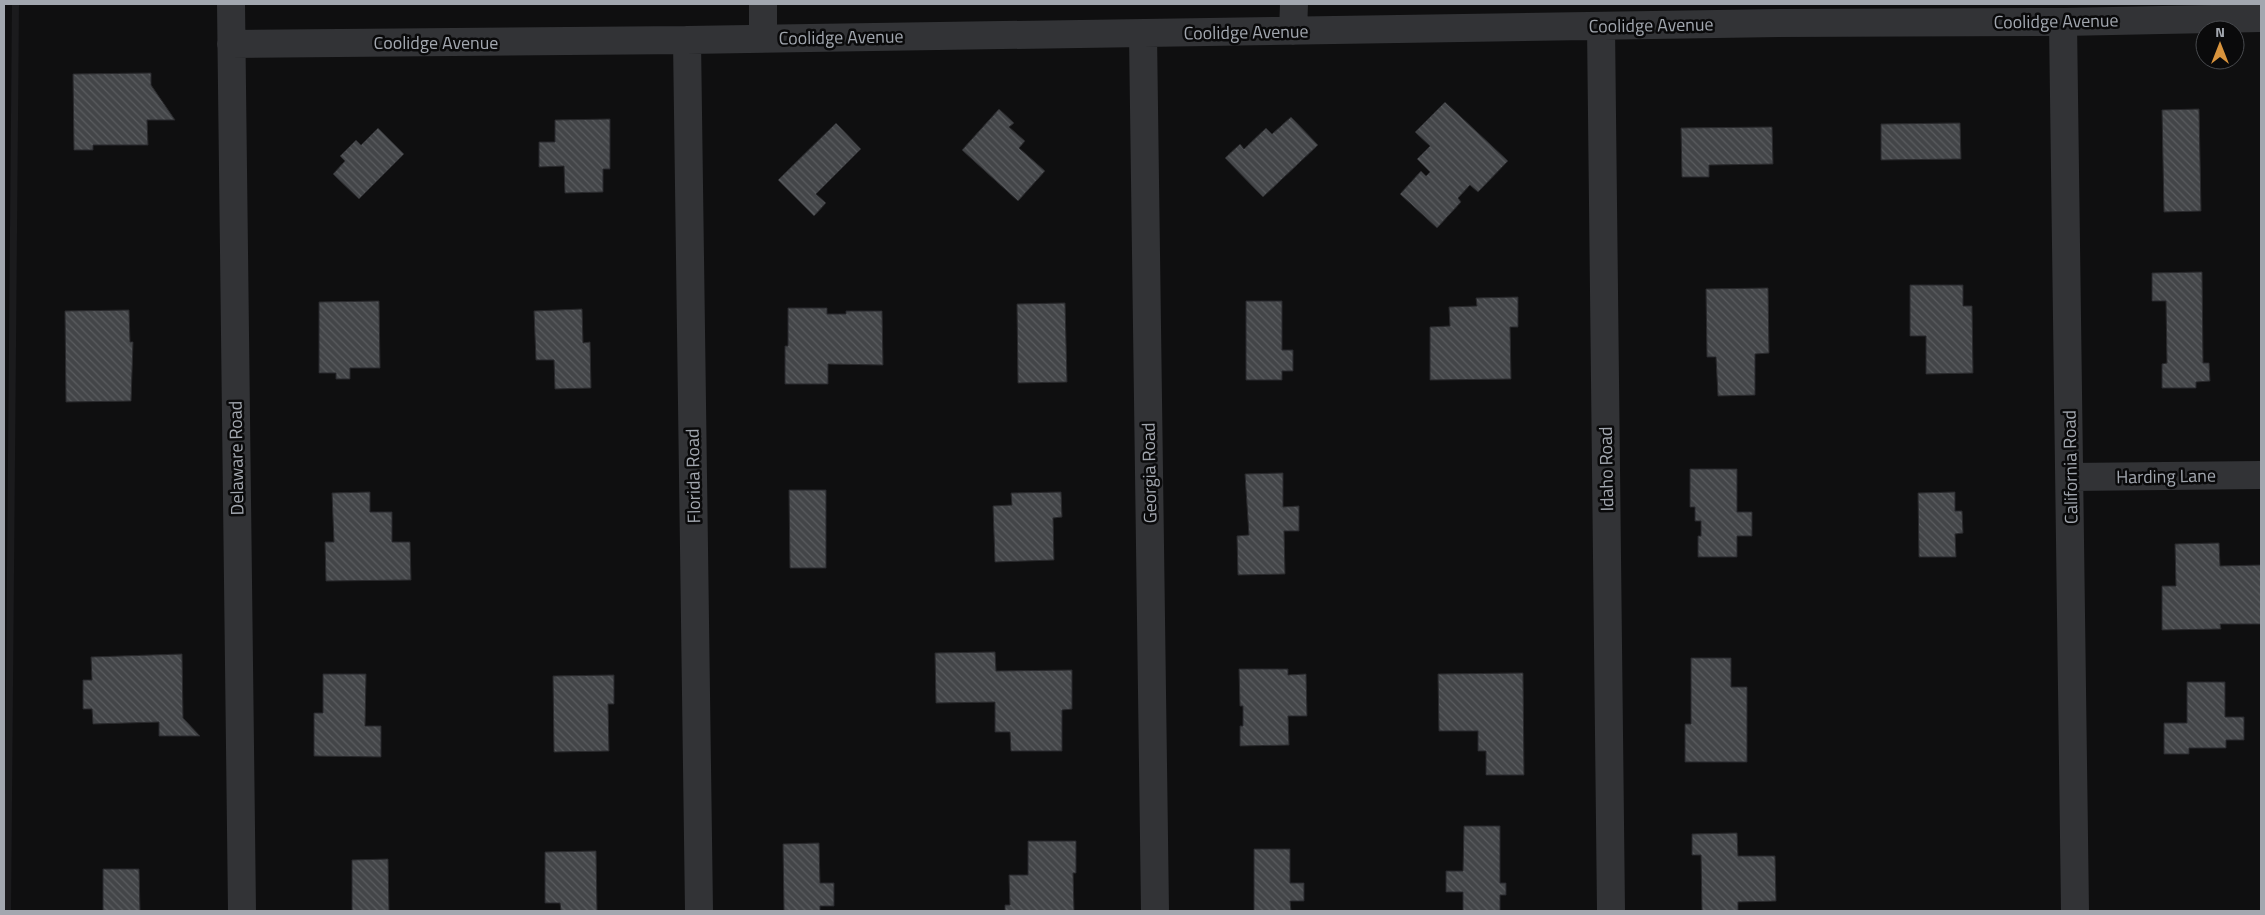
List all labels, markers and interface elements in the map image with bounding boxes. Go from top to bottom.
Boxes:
street label: Coolidge Avenue [1993,6,2119,36]
street label: Coolidge Avenue [1588,10,1714,40]
street label: Coolidge Avenue [1183,17,1309,47]
north arrow [2195,20,2245,70]
text: N [2215,21,2225,42]
street label: Coolidge Avenue [778,22,904,52]
street label: Coolidge Avenue [374,29,498,56]
street label: Delaware Road [222,400,250,516]
street label: California Road [2056,410,2084,524]
street label: Georgia Road [1135,422,1163,524]
street label: Idaho Road [1592,426,1620,512]
street label: Florida Road [679,428,707,524]
street label: Harding Lane [2116,462,2216,490]

